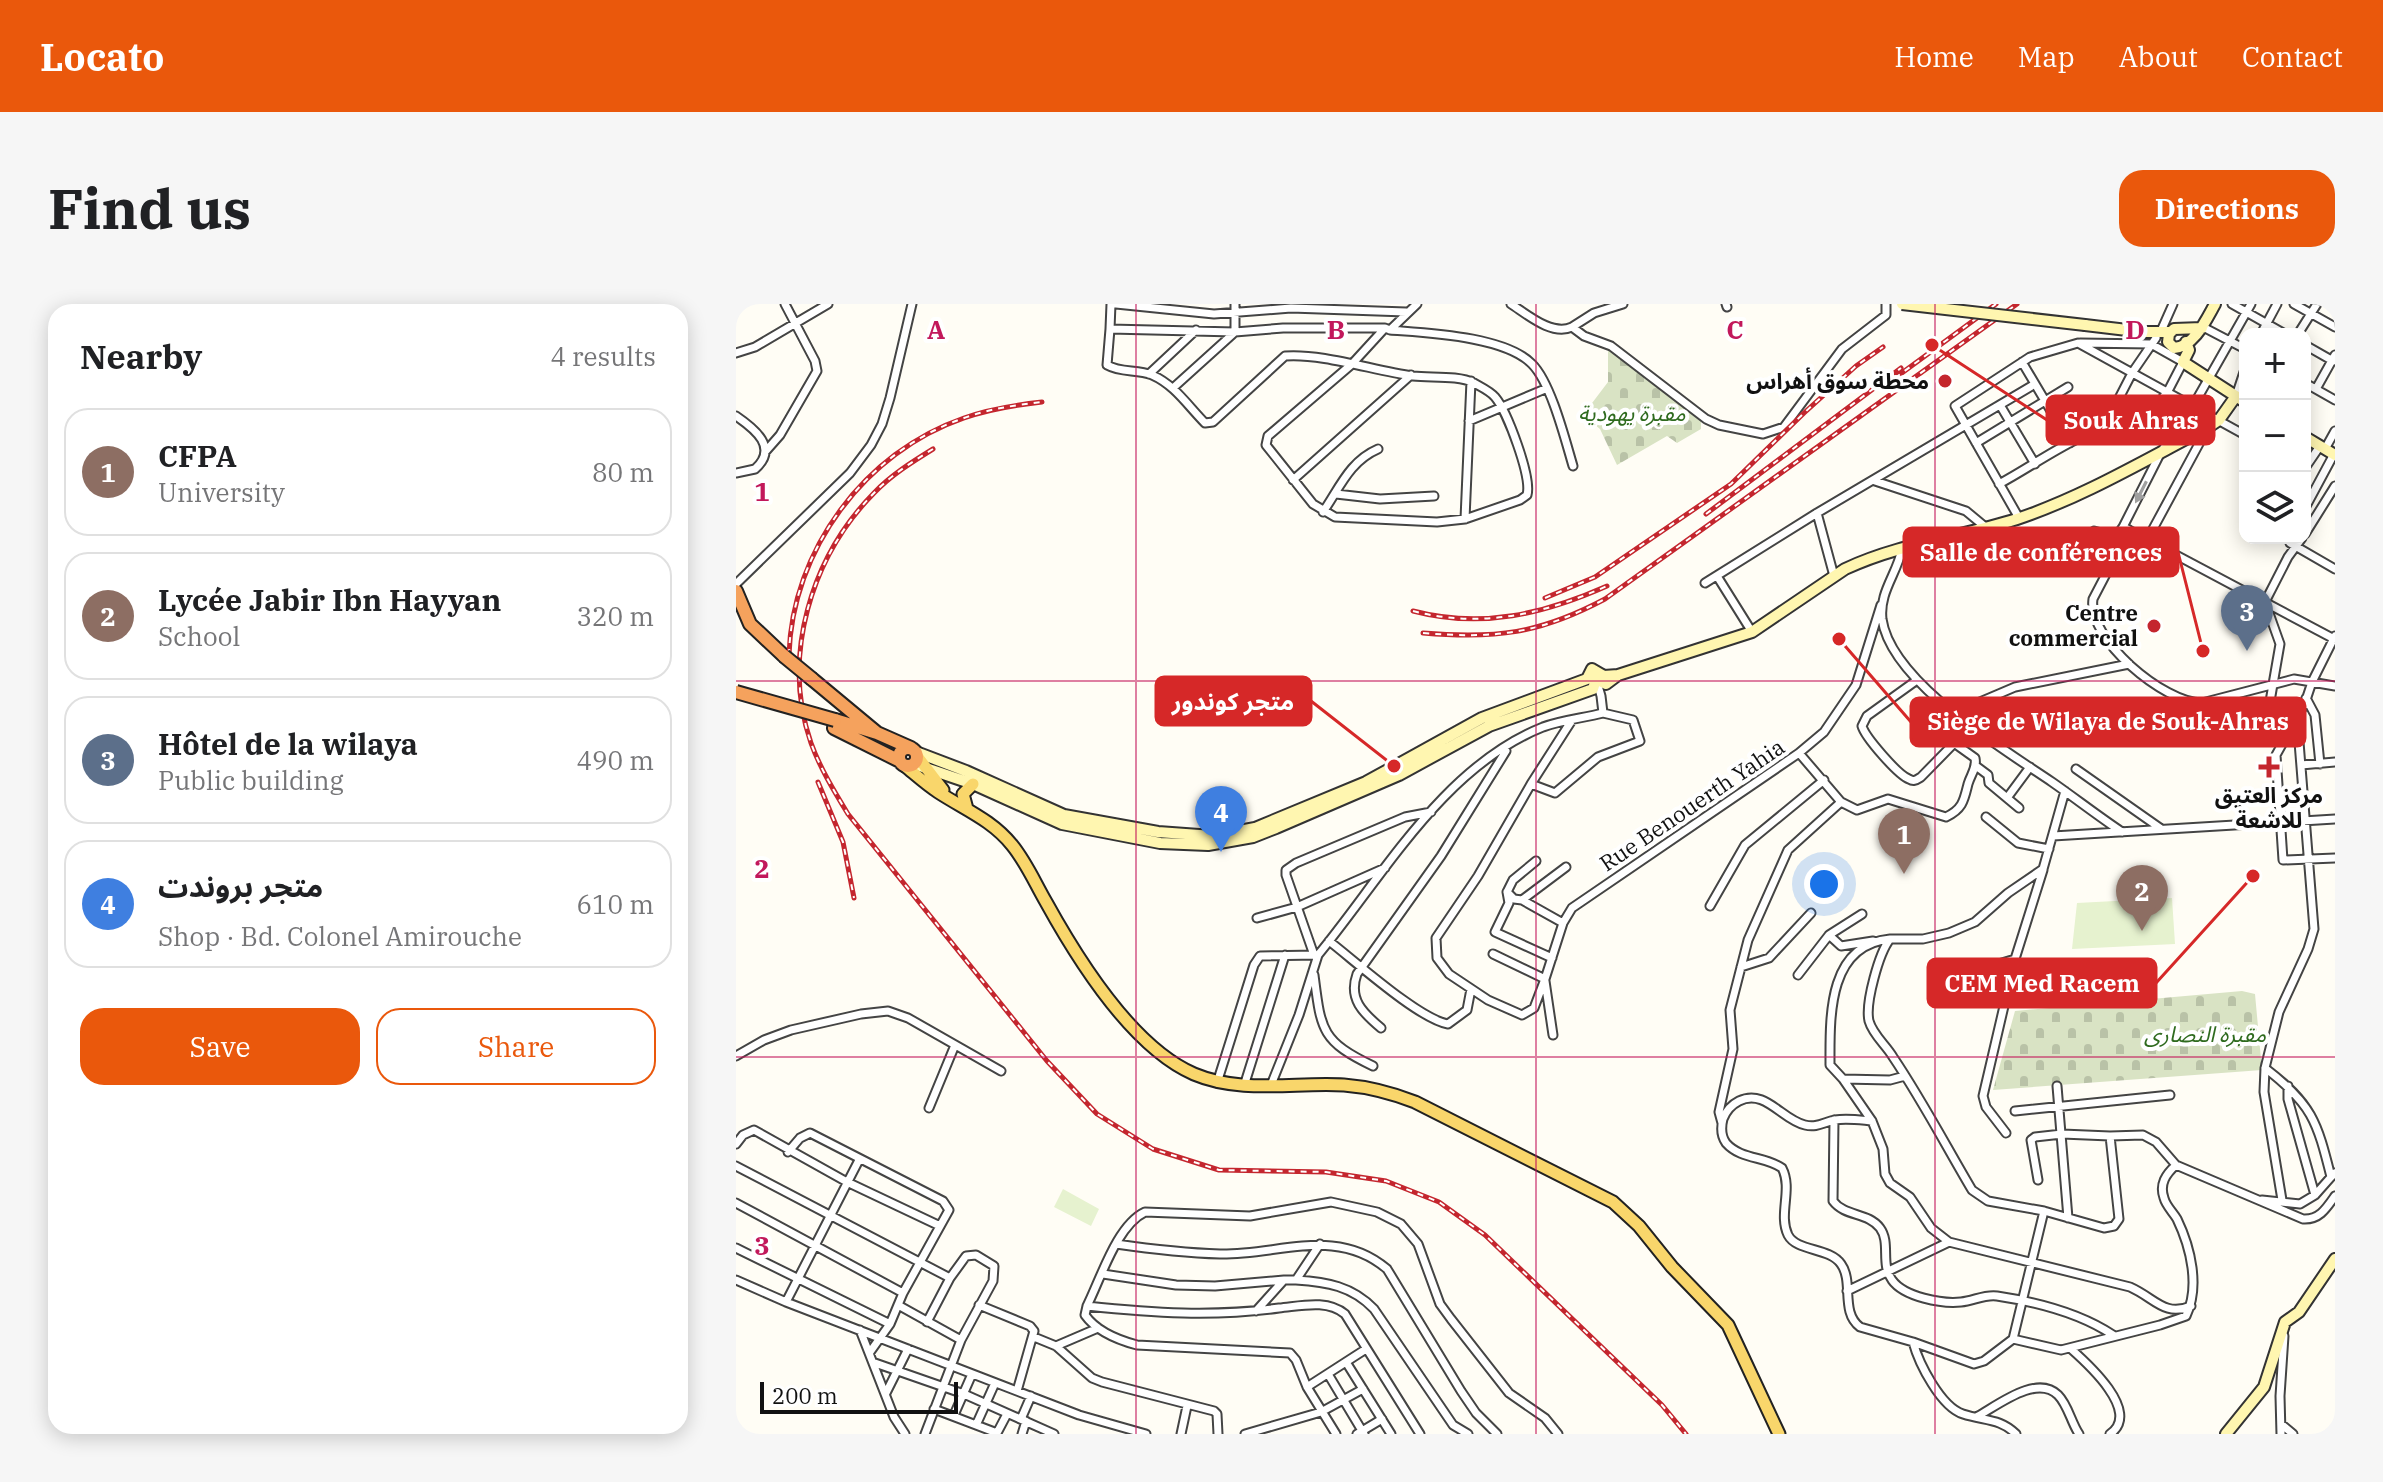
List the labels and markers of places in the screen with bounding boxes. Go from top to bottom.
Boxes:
place label: محطة سوق أهراس [1746,366,1929,395]
marker: محطة سوق أهراس [1936,372,1954,390]
callout: Souk Ahras [2047,396,2214,444]
callout: Salle de conférences [1904,528,2178,576]
pin: 3 [2221,585,2273,651]
place label: Centre commercial [2009,598,2138,652]
marker: Centre commercial [2145,617,2163,635]
callout: متجر كوندور [1156,677,1311,725]
callout: Siège de Wilaya de Souk-Ahras [1911,698,2305,746]
marker: مركز العتيق للاشعة [2258,756,2280,778]
place label: مركز العتيق للاشعة [2215,780,2323,834]
pin: 4 [1195,786,1247,852]
pin: 1 [1878,808,1930,874]
pin: 2 [2116,865,2168,931]
callout: CEM Med Racem [1928,959,2156,1007]

